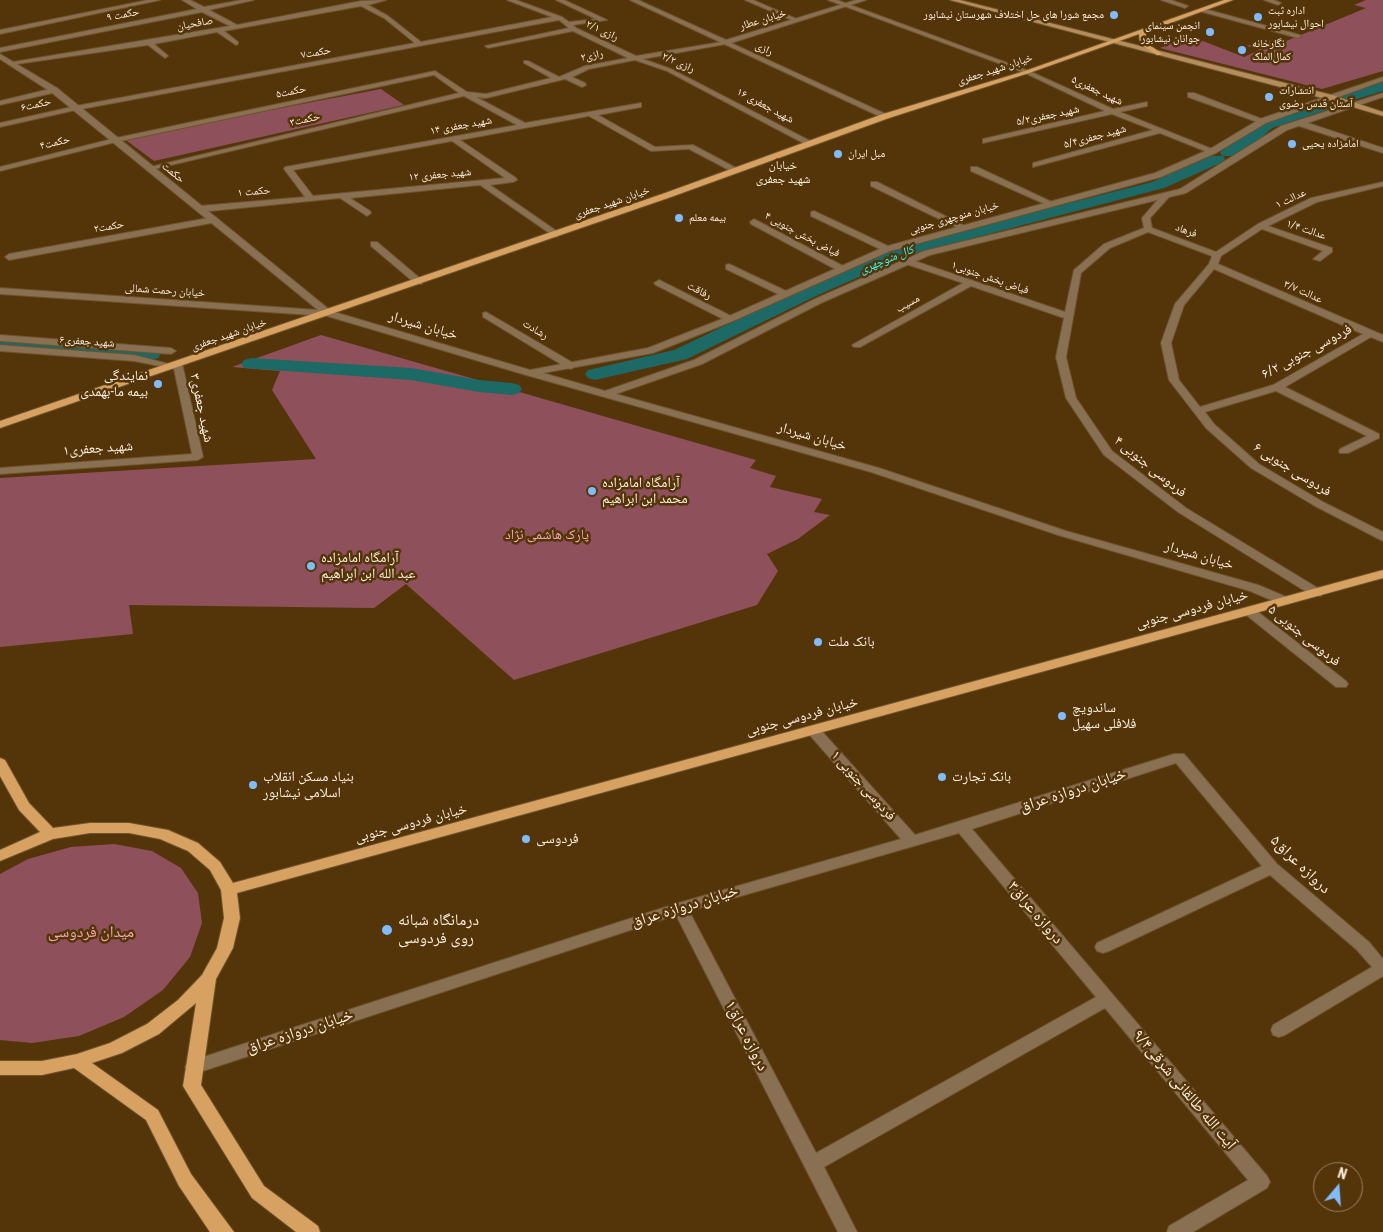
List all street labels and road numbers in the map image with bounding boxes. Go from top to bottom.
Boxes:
street label: حکمت ۹ [106,5,140,25]
street label: خیابان عطار [738,7,788,33]
street label: صافحیان [176,14,214,34]
street label: رازی ۲/۱ [584,18,620,44]
street label: رازی [753,39,775,59]
street label: حکمت۷ [300,44,332,62]
street label: رازی۲ [579,47,605,65]
street label: رازی ۲/۲ [660,50,696,76]
street label: خیابان شهید جعفری [956,52,1034,88]
street label: شهید جعفری۵ [1069,73,1125,109]
street label: حکمت۵ [275,82,307,102]
street label: شهید جعفری ۱۶ [734,85,796,127]
street label: حکمت۶ [20,95,52,115]
street label: شهید جعفری۵/۲ [1015,103,1081,129]
street label: حکمت۳ [289,110,321,130]
street label: شهید جعفری ۱۴ [429,114,493,138]
street label: شهید جعفری۵/۴ [1062,122,1128,152]
street label: حکمت۴ [39,133,71,153]
street label: حکمت [159,160,187,186]
street label: شهید جعفری ۱۲ [408,166,472,184]
street label: حکمت ۱ [237,184,271,200]
street label: خیابان شهید جعفری [573,184,651,222]
street label: عدالت ۱ [1274,186,1308,212]
street label: خیابان منوچهری جنوبی [908,199,1000,237]
street label: فیاض بخش جنوبی ۴ [762,210,842,260]
street label: عدالت ۱/۴ [1284,217,1328,243]
street label: حکمت۲ [93,218,125,236]
street label: فرهاد [1173,221,1199,241]
street label: فیاض بخش جنوبی۱ [950,259,1030,297]
street label: عدالت ۳/۷ [1282,278,1324,306]
street label: رفاقت [685,279,713,303]
street label: خیابان رحمت شمالی [125,282,205,300]
street label: مسیب [894,292,922,316]
street label: خیابان شیردار [387,308,459,344]
street label: خیابان شهید جعفری [190,316,268,354]
street label: رشادت [520,317,550,343]
street label: فردوسی جنوبی ۶/۲ [1259,321,1355,383]
street label: شهید جعفری۶ [59,333,115,351]
street label: شهید جعفری۳ [185,372,217,444]
street label: خیابان شیردار [776,419,848,455]
street label: فردوسی جنوبی ۴ [1110,433,1190,501]
street label: شهید جعفری۱ [62,438,134,460]
street label: فردوسی جنوبی ۶ [1250,439,1334,501]
street label: خیابان شیردار [1163,538,1235,574]
street label: خیابان فردوسی جنوبی [1134,587,1250,633]
street label: فردوسی جنوبی ۵ [1264,602,1344,670]
street label: خیابان فردوسی جنوبی [744,694,860,740]
street label: فردوسی جنوبی ۱ [827,748,899,824]
street label: خیابان دروازه عراق [1017,765,1129,817]
street label: خیابان فردوسی جنوبی [353,801,469,847]
street label: دروازه عراق۵ [1266,832,1334,898]
street label: دروازه عراق۳ [1003,878,1067,948]
street label: خیابان دروازه عراق [629,882,741,932]
street label: دروازه عراق۱ [720,998,772,1074]
street label: خیابان دروازه عراق [244,1006,356,1058]
street label: آیت الله طالقانی شرقی۹/۴ [1128,1026,1240,1154]

